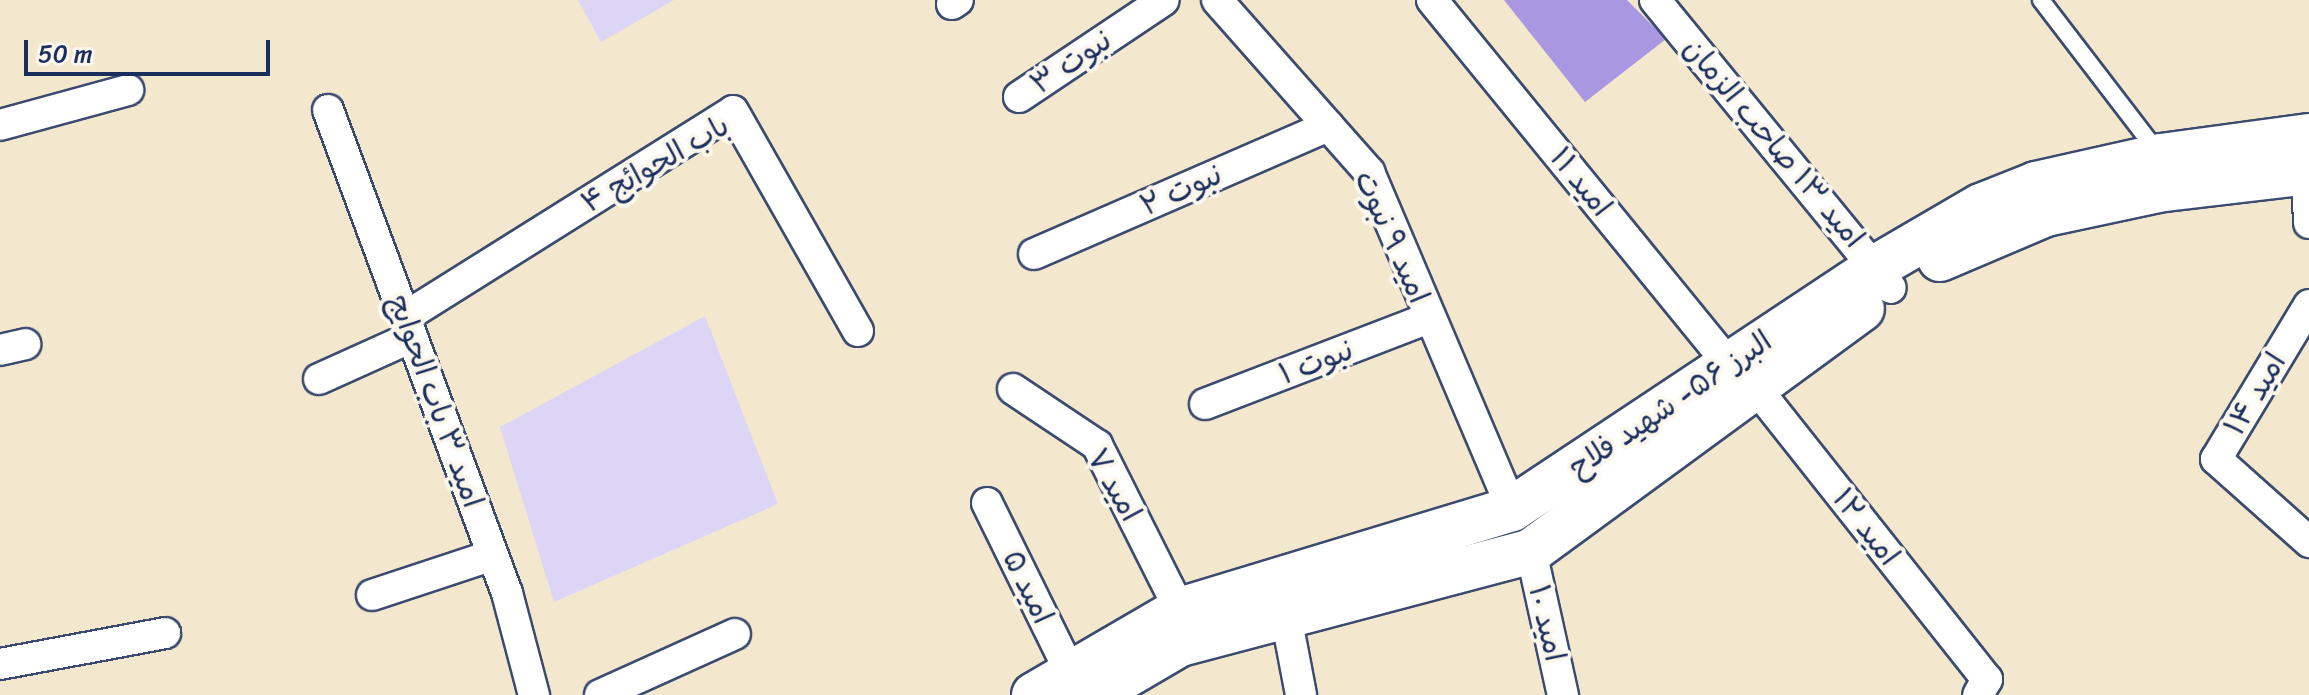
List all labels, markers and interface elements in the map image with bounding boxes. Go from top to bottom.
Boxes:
street label: نبوت ۳ [1024,22,1118,102]
scale bar [28,24,274,74]
street label: امید ۱۳ صاحب الزمان [1676,31,1872,255]
text: 50 m [38,33,93,75]
street label: باب الحوائج ۴ [575,107,735,221]
street label: امید ۱۱ [1542,140,1620,224]
street label: نبوت ۲ [1134,156,1228,224]
street label: امید ۹ نبوت [1347,165,1437,309]
street label: امید ۳ باب الحوایج [381,290,491,512]
street label: البرز ۵۶- شهید فلاح [1561,323,1779,485]
street label: نبوت ۱ [1274,332,1358,392]
street label: امید ۱۴ [2216,346,2294,442]
street label: امید ۷ [1079,442,1149,528]
street label: امید ۱۲ [1825,481,1907,573]
street label: امید ۵ [995,544,1061,630]
street label: امید ۱۰ [1521,581,1573,665]

